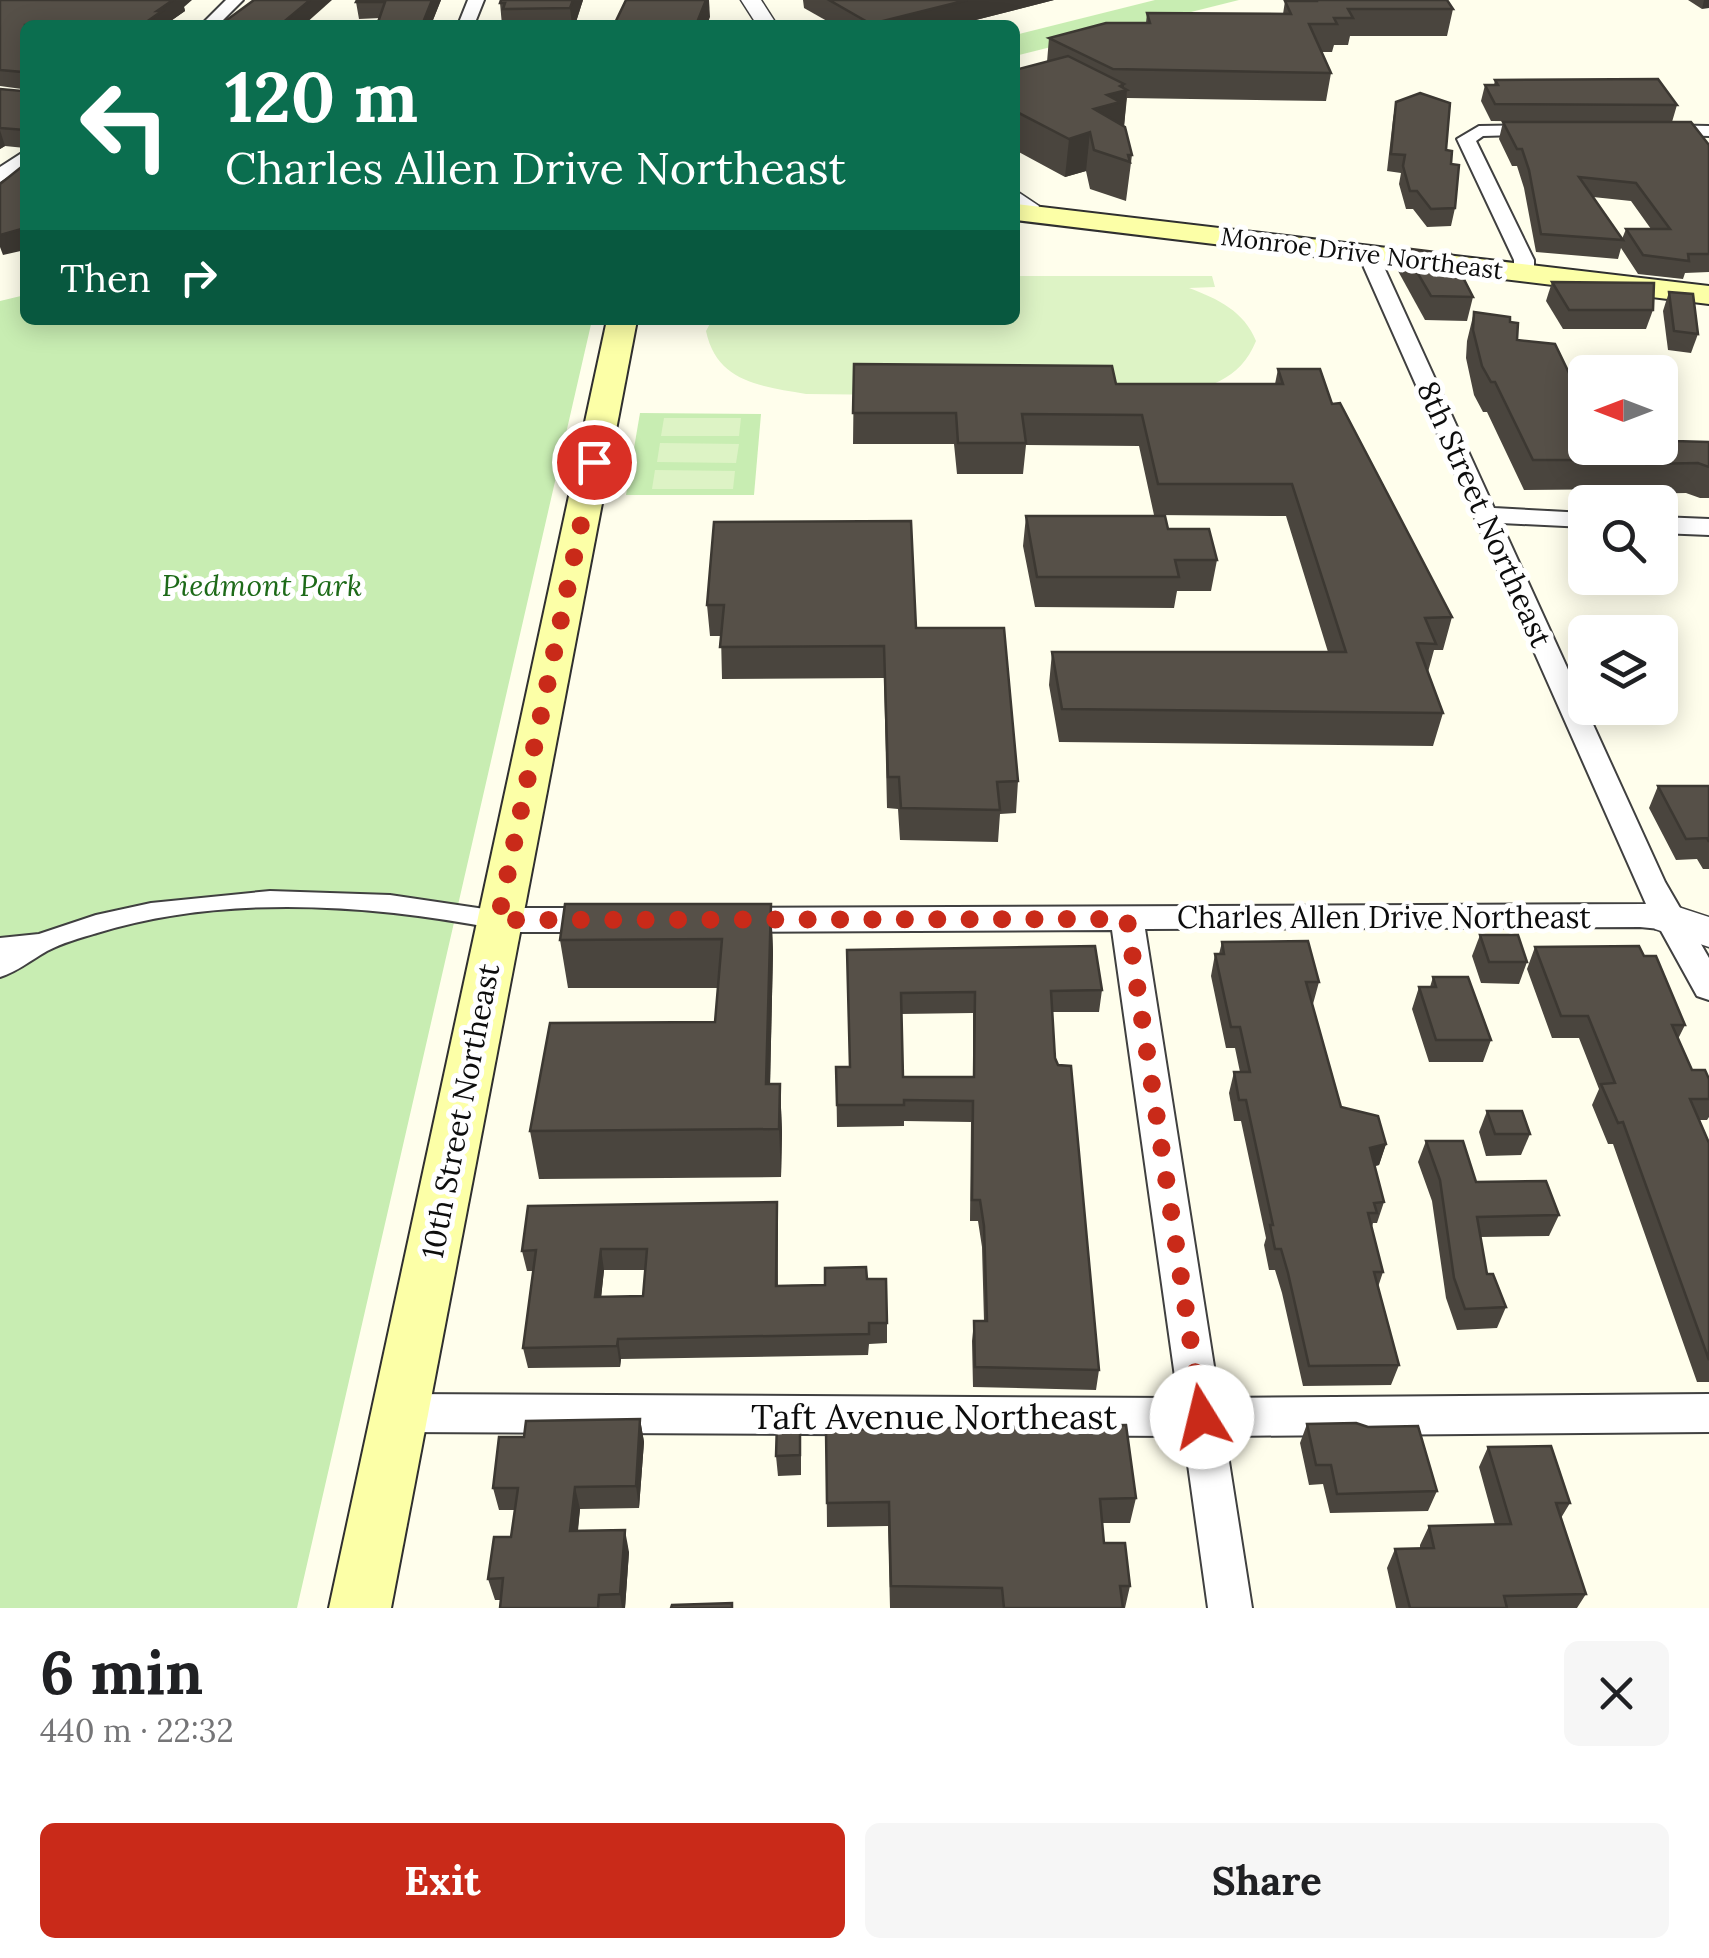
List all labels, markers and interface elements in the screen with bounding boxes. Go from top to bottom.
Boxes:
text: 120 m [225,52,418,141]
icon: left [60,60,190,190]
text: Charles Allen Drive Northeast [225,139,846,196]
street label: Monroe Drive Northeast [1219,220,1505,286]
icon: right [171,250,226,305]
text: Then [60,254,151,302]
north arrow [1568,355,1678,465]
map controls [1568,355,1678,725]
street label: 8th Street Northeast [1409,375,1561,653]
pin [552,420,637,505]
icon: arrive [567,435,622,490]
button: search [1568,485,1678,595]
park label: Piedmont Park [162,566,362,604]
button: layers [1568,615,1678,725]
street label: Charles Allen Drive Northeast [1177,898,1591,936]
street label: 10th Street Northeast [413,960,507,1262]
position arrow [1150,1365,1254,1469]
street label: Taft Avenue Northeast [751,1394,1117,1439]
text: 6 min [40,1634,203,1710]
button: close [1564,1641,1669,1746]
text: 440 m · 22:32 [40,1710,234,1751]
button: Exit [40,1823,845,1938]
button: Share [865,1823,1669,1938]

